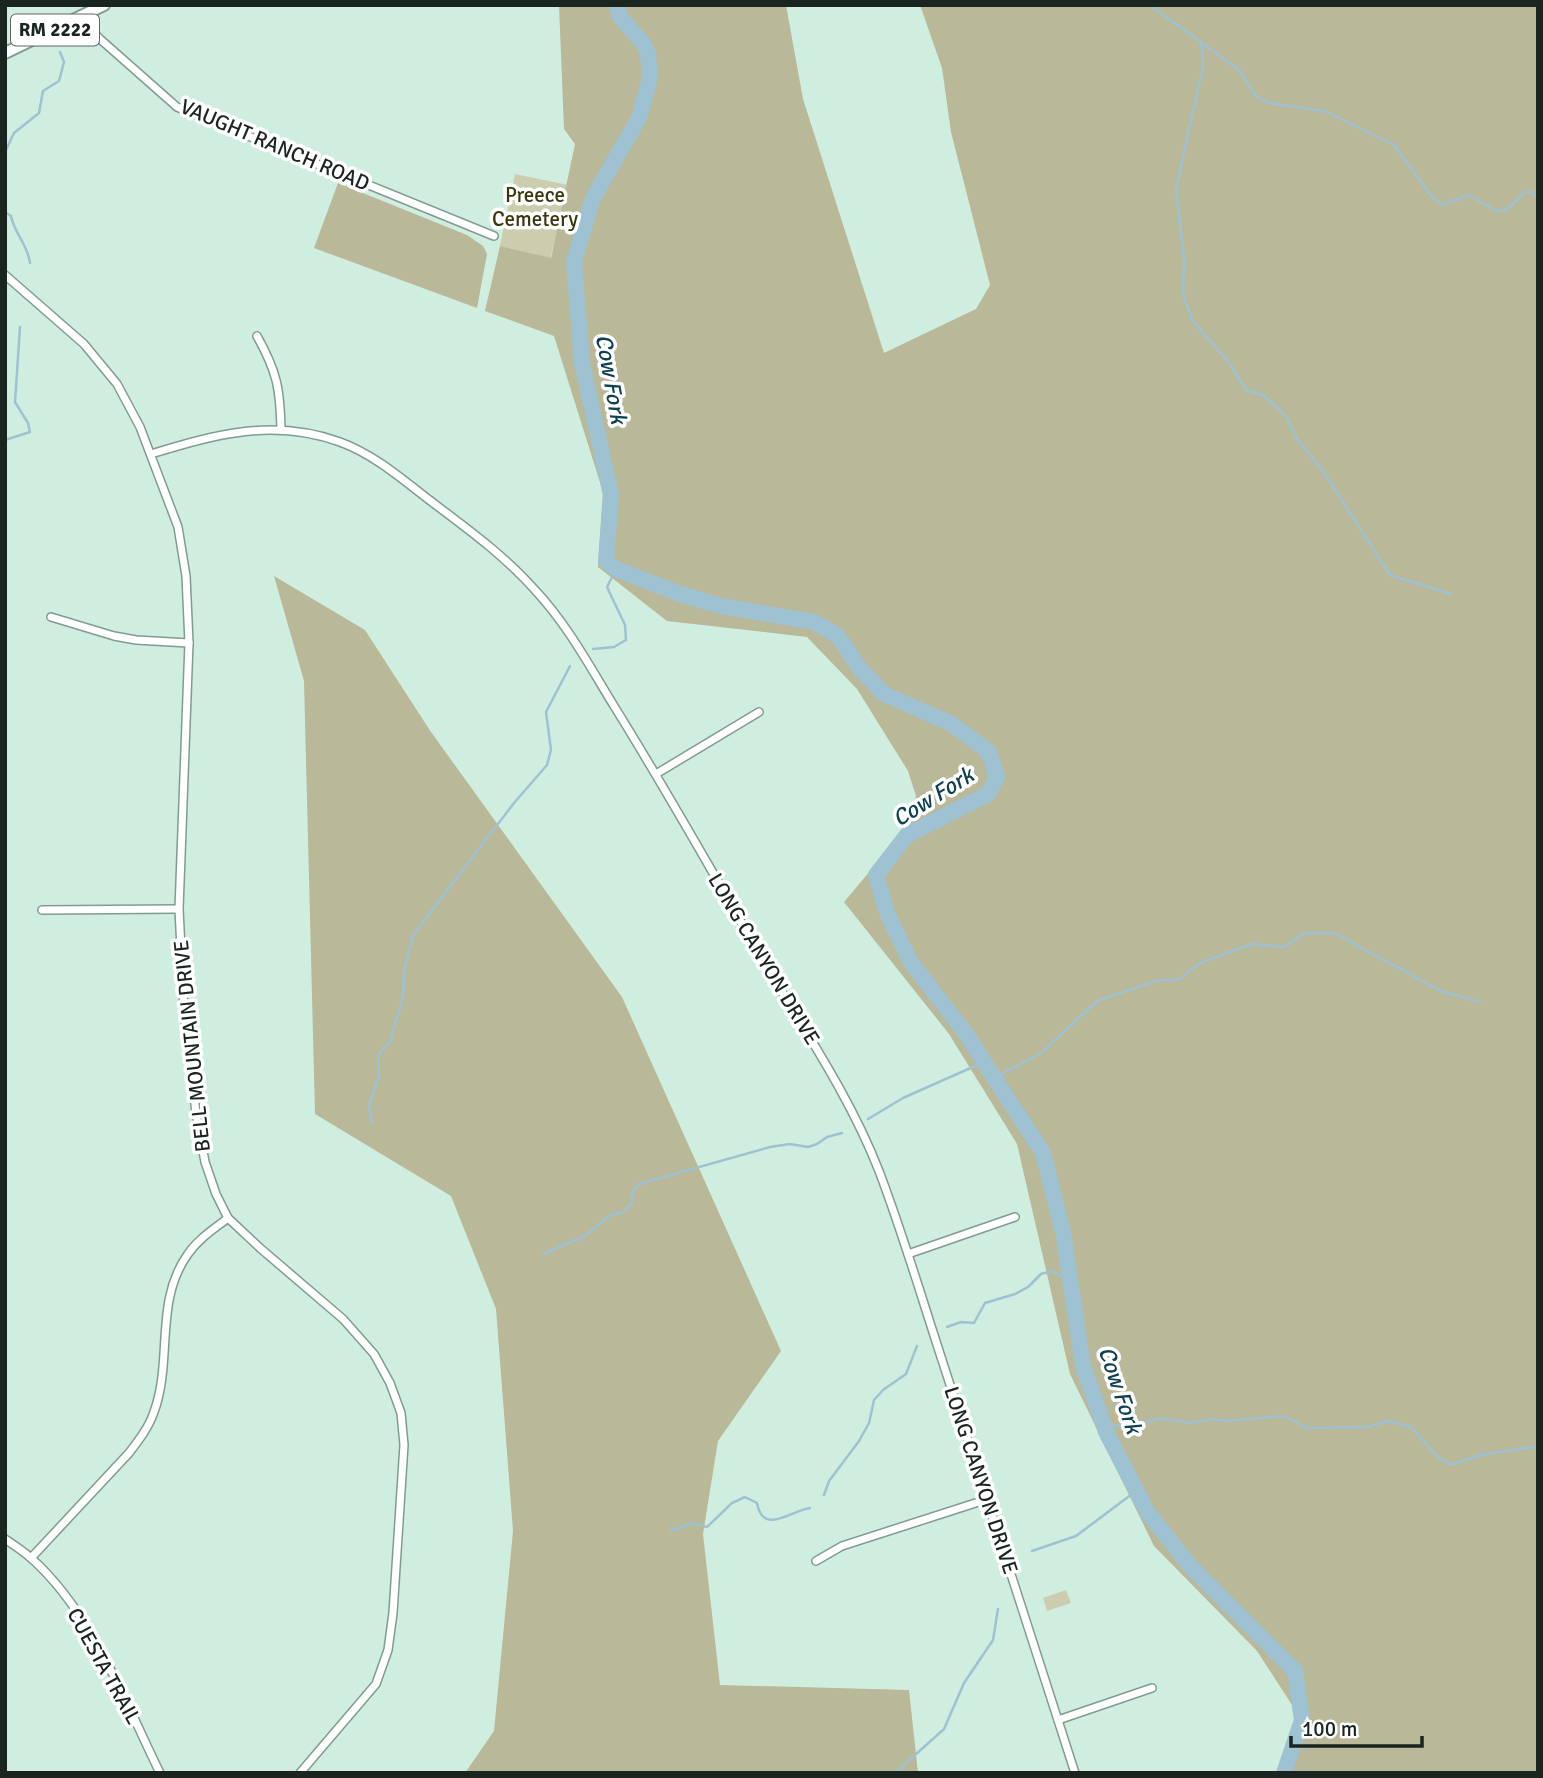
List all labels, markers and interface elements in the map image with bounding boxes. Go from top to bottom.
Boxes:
road number: RM 2222 [11,14,99,46]
street label: VAUGHT RANCH ROAD [176,93,374,197]
park label: Preece Cemetery [492,182,578,232]
water label: Cow Fork [589,332,634,428]
water label: Cow Fork [887,759,981,833]
street label: LONG CANYON DRIVE [702,868,826,1050]
street label: BELL MOUNTAIN DRIVE [168,939,216,1153]
water label: Cow Fork [1092,1343,1149,1440]
street label: LONG CANYON DRIVE [938,1383,1024,1577]
street label: CUESTA TRAIL [61,1603,147,1729]
scale bar [1291,1704,1422,1748]
text: 100 m [1302,1716,1357,1742]

